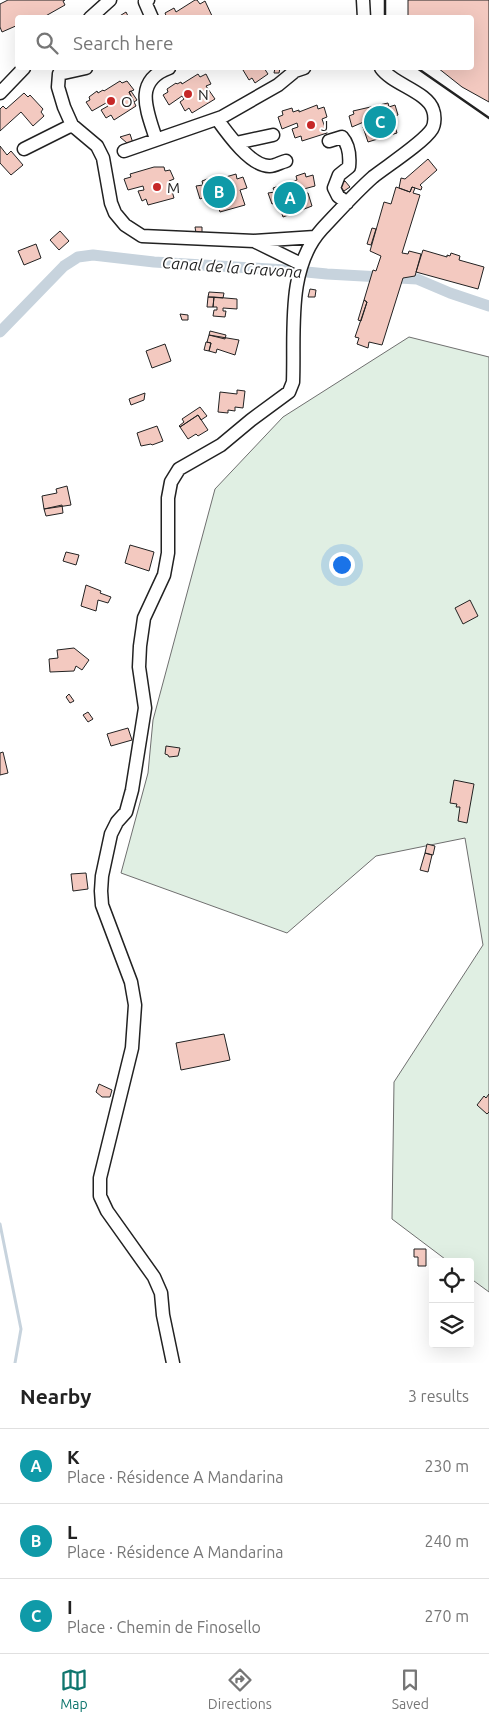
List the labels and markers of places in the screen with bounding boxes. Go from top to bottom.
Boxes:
place label: N [198,86,209,103]
marker: N [182,88,194,100]
place label: O [121,93,133,110]
marker: O [105,95,117,107]
pin: C [364,103,396,141]
place label: J [321,117,328,134]
marker: J [305,119,317,131]
pin: B [203,173,235,211]
place label: M [167,179,180,196]
pin: A [274,179,306,217]
marker: M [151,181,163,193]

